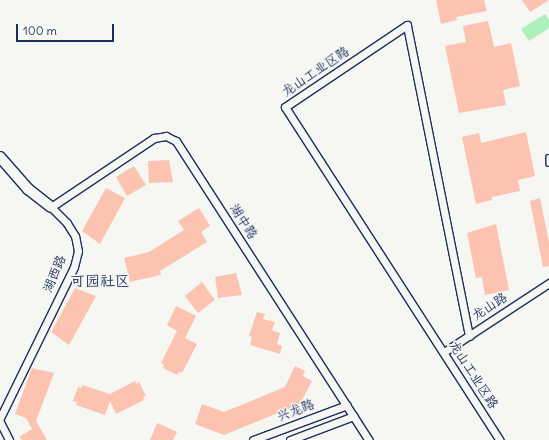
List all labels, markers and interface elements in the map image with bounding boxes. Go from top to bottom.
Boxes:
scale bar [18,16,116,42]
text: 100 m [23,23,57,38]
street label: 龙山工业区路 [279,44,353,100]
street label: 湖中路 [226,201,260,243]
street label: 湖西路 [40,253,70,295]
district label: 可园社区 [70,272,130,290]
street label: 龙山路 [469,290,511,324]
street label: 龙山工业区路 [445,338,501,412]
street label: 兴龙路 [275,397,317,425]

